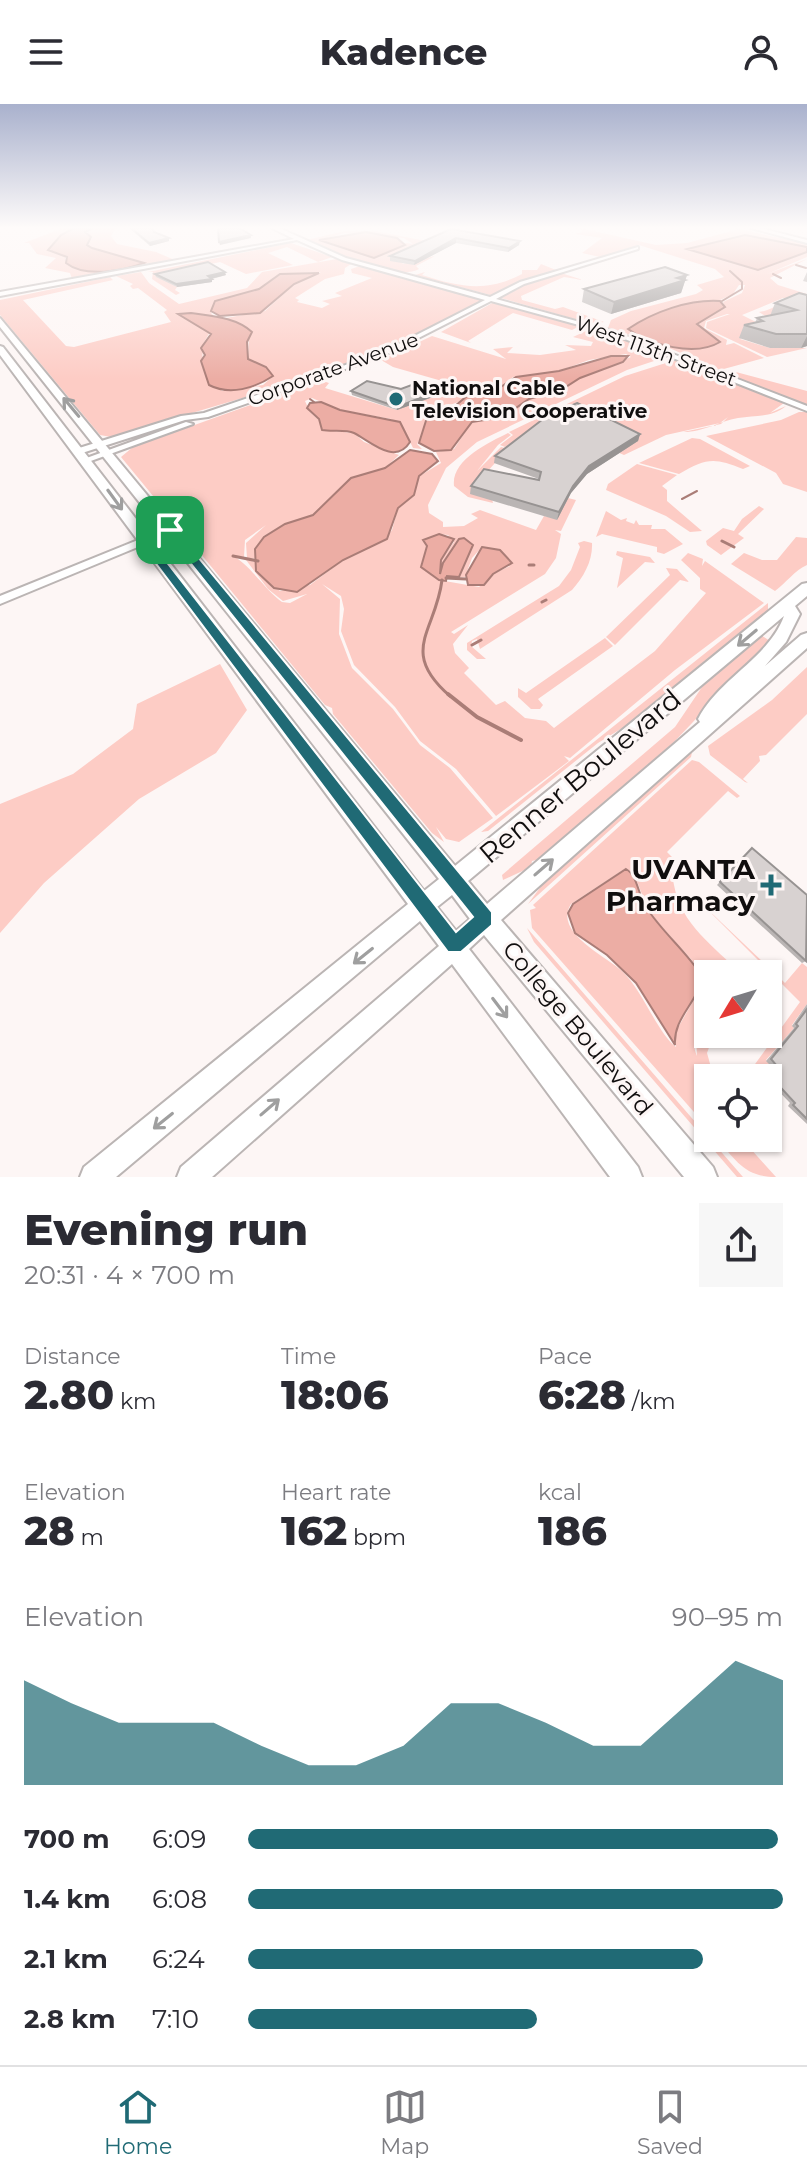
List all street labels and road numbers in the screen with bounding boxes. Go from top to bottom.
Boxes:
street label: West 113th Street [572,311,740,391]
street label: Corporate Avenue [244,327,422,411]
street label: Renner Boulevard [472,682,688,870]
street label: College Boulevard [497,935,659,1121]

